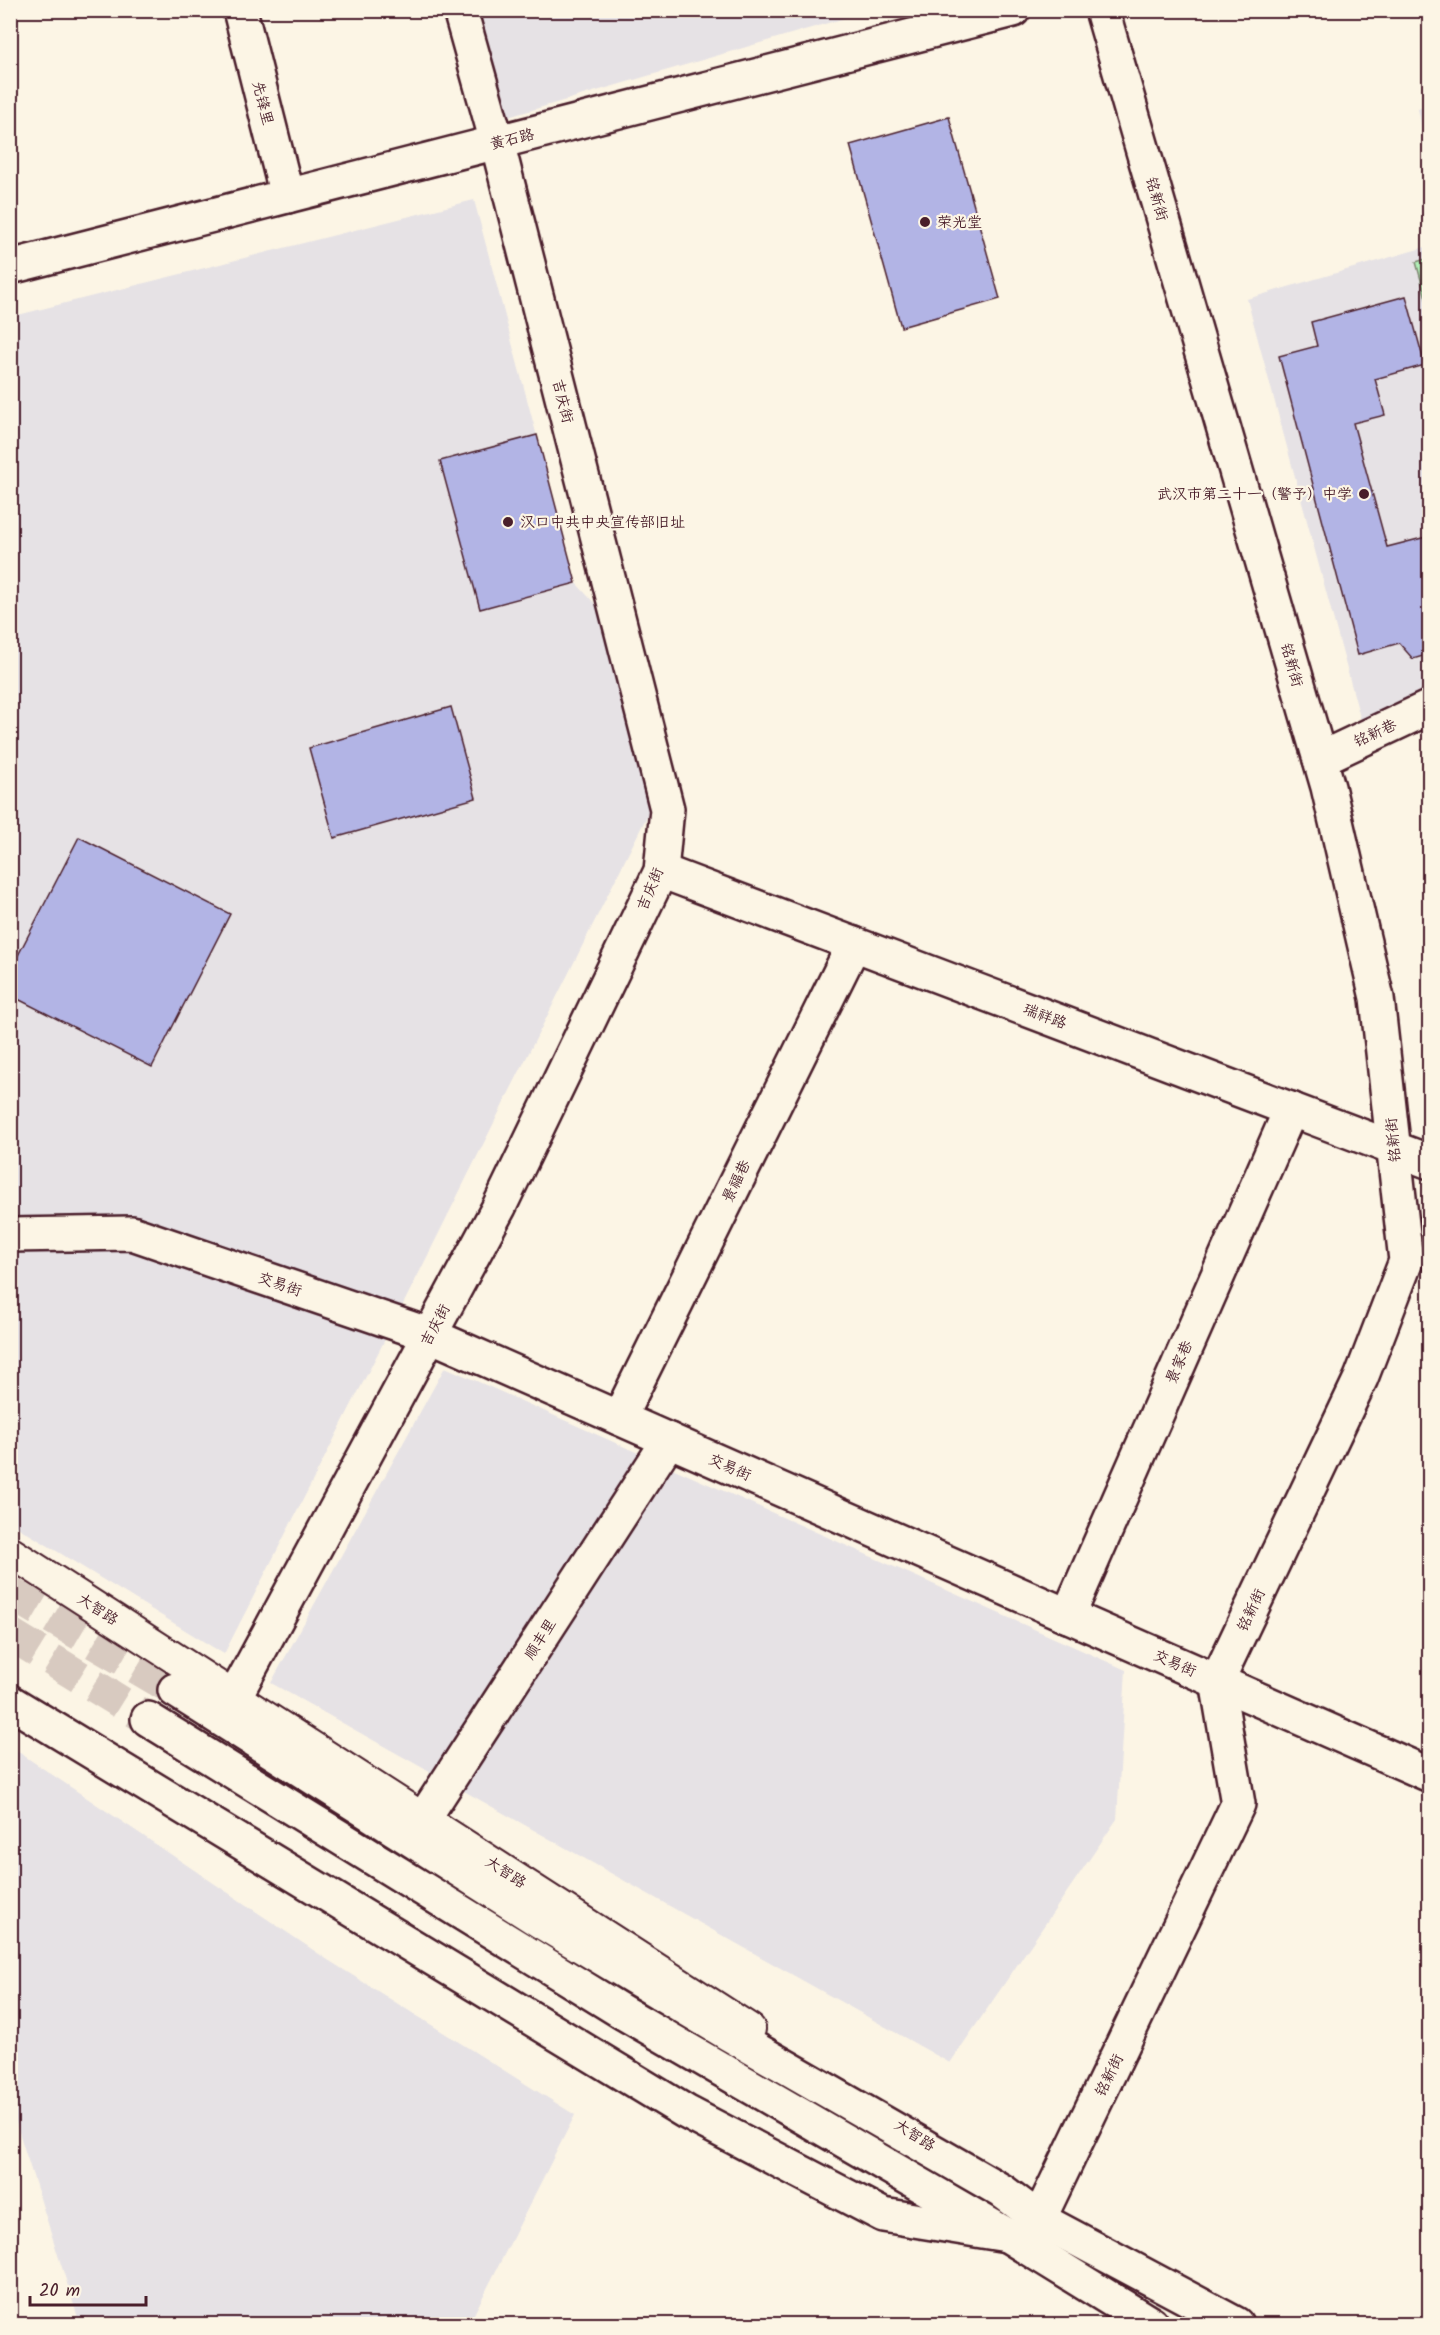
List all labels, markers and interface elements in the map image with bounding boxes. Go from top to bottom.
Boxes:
street label: 先锋里 [245,78,279,128]
street label: 黄石路 [487,123,537,157]
street label: 铭新街 [1138,174,1174,224]
place label: 荣光堂 [937,211,982,235]
marker: 荣光堂 [918,215,932,229]
street label: 吉庆街 [545,376,579,426]
place label: 武汉市第二十一（警予）中学 [1157,483,1352,507]
marker: 武汉市第二十一（警予）中学 [1357,487,1371,501]
place label: 汉口中共中央宣传部旧址 [520,511,685,535]
marker: 汉口中共中央宣传部旧址 [501,515,515,529]
street label: 铭新街 [1273,640,1309,690]
street label: 铭新巷 [1350,714,1401,754]
street label: 吉庆街 [631,864,671,915]
street label: 瑞祥路 [1019,998,1070,1036]
street label: 铭新街 [1380,1116,1408,1164]
street label: 景福巷 [716,1156,758,1207]
street label: 交易街 [254,1266,305,1304]
street label: 吉庆街 [415,1300,457,1351]
street label: 景家巷 [1160,1337,1200,1388]
street label: 交易街 [704,1448,755,1488]
street label: 铭新街 [1232,1585,1272,1636]
street label: 大智路 [72,1588,123,1632]
street label: 顺丰里 [519,1614,563,1665]
street label: 交易街 [1149,1644,1200,1684]
street label: 大智路 [480,1851,531,1895]
street label: 铭新街 [1089,2050,1131,2101]
street label: 大智路 [889,2114,940,2158]
scale bar [30,2269,146,2307]
text: 20 m [39,2277,80,2306]

